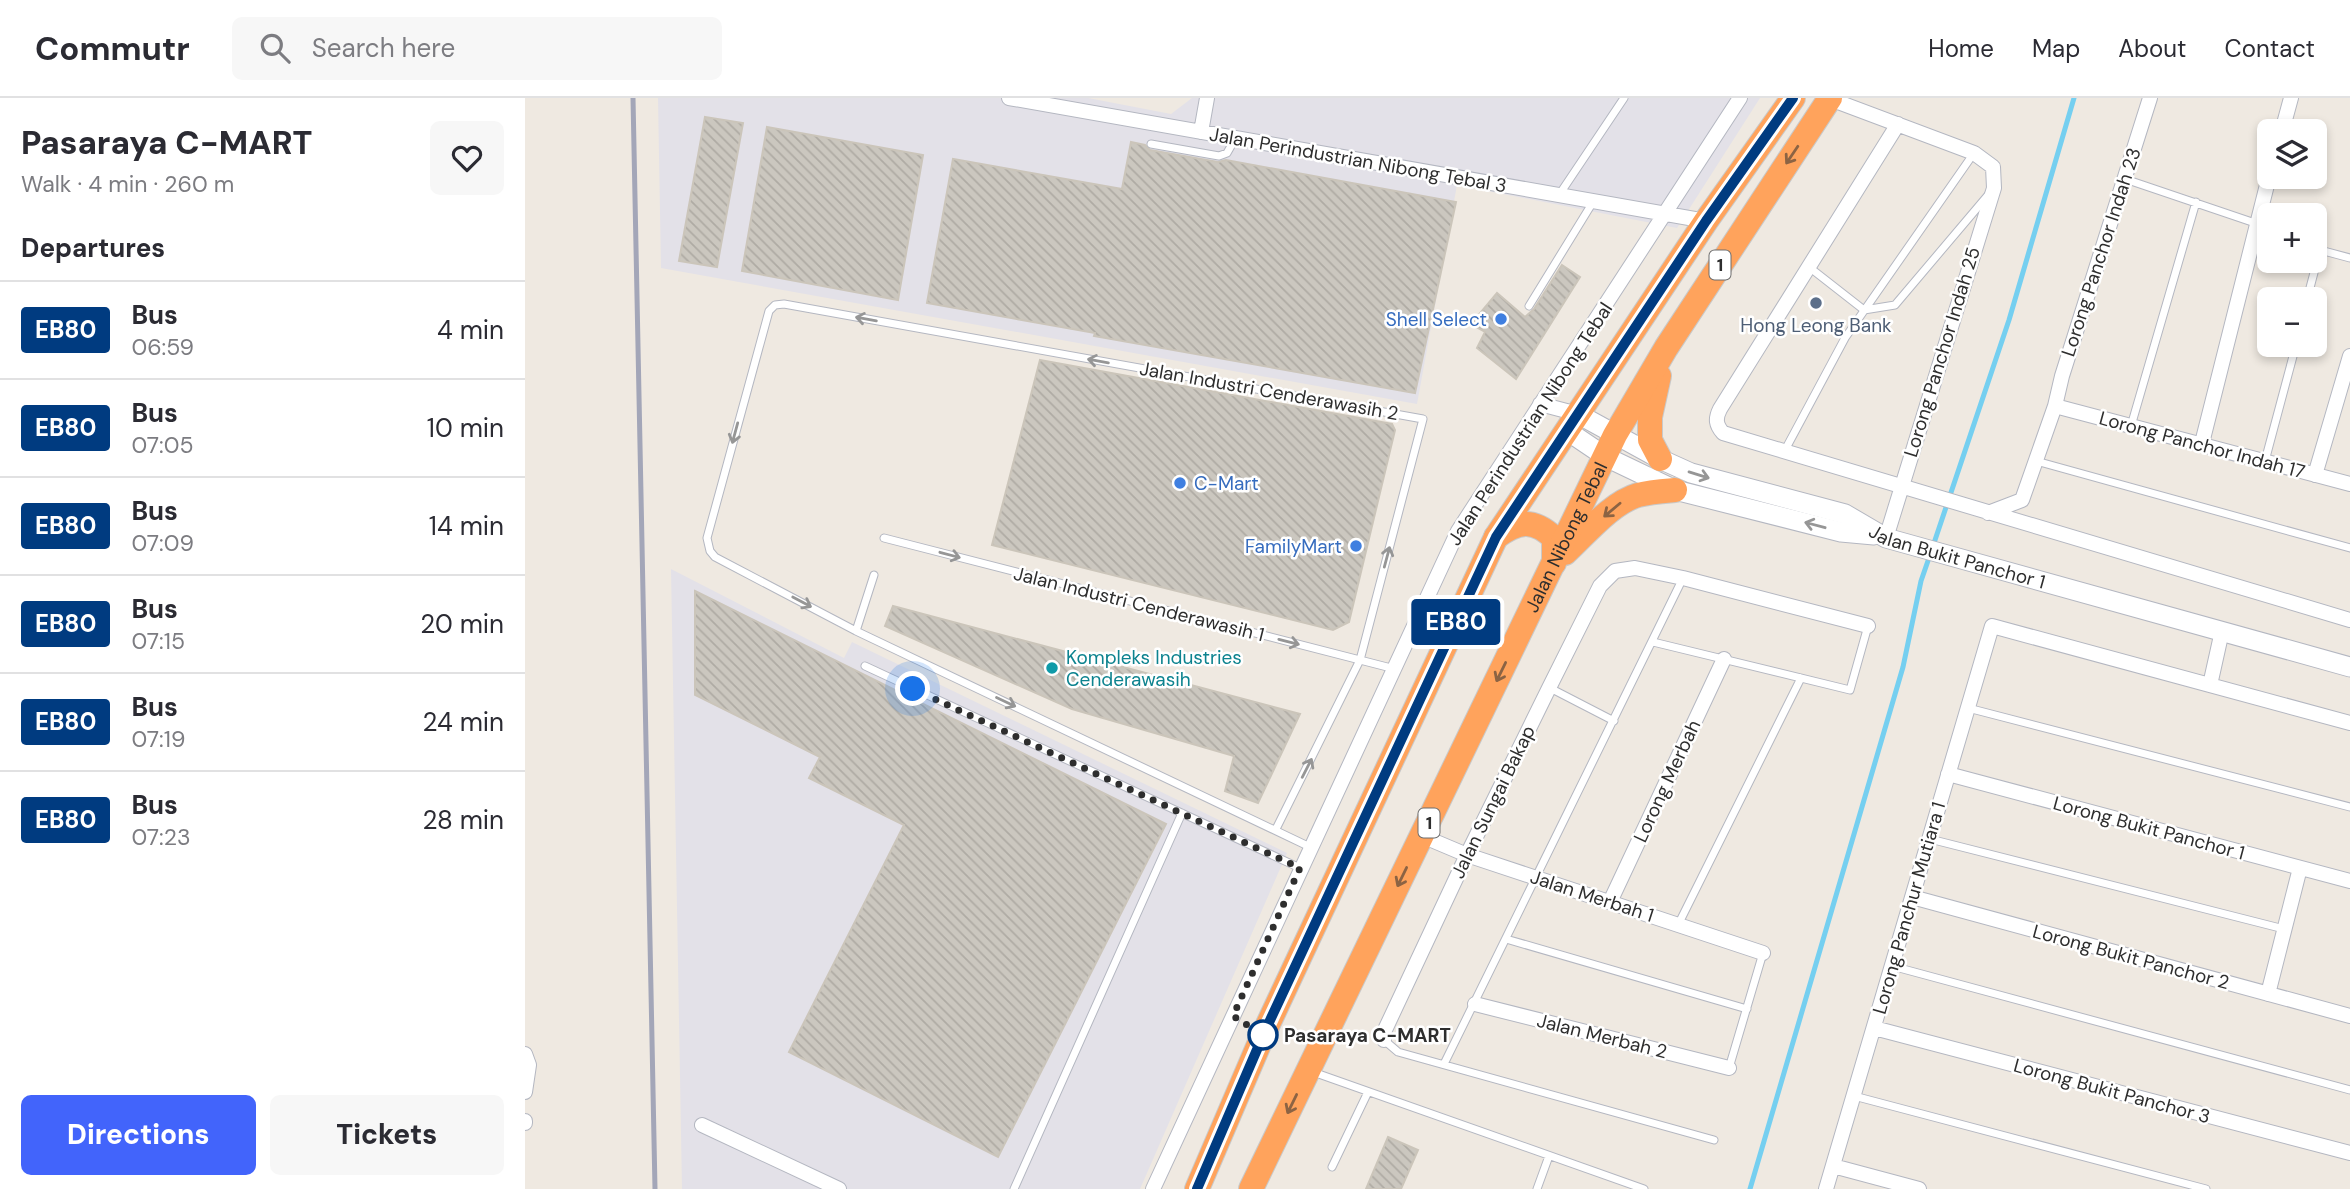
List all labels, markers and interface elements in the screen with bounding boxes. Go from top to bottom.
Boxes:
search box [232,17,722,80]
text: Commutr [35,27,190,70]
icon: search [256,29,294,67]
text: Search here [312,31,455,65]
text: Home [1928,33,1994,64]
text: Map [2032,33,2080,64]
text: About [2118,33,2187,64]
text: Contact [2225,33,2315,64]
map controls [2257,119,2327,357]
button: layers [2257,119,2327,189]
text: Pasaraya C-MART [21,121,312,164]
button: heart [430,121,504,195]
street label: Jalan Perindustrian Nibong Tebal 3 [1207,122,1509,198]
street label: Lorong Panchor Indah 23 [2055,144,2147,360]
one-way arrow [1785,145,1800,164]
text: Walk · 4 min · 260 m [21,169,234,199]
button: + [2257,203,2327,273]
text: Departures [21,231,165,265]
street label: Lorong Panchor Indah 25 [1898,244,1986,460]
road number: 1 [1709,250,1731,280]
button: − [2257,287,2327,357]
marker: Hong Leong Bank [1808,295,1824,311]
text: Bus [131,298,178,332]
street label: Jalan Perindustrian Nibong Tebal [1442,298,1618,550]
place label: Shell Select [1386,307,1487,332]
marker: Shell Select [1493,311,1509,327]
one-way arrow [855,312,878,325]
text: 4 min [437,313,504,347]
place label: Hong Leong Bank [1740,313,1892,338]
text: EB80 [35,314,96,345]
text: 06:59 [131,332,194,362]
one-way arrow [1087,353,1110,367]
street label: Jalan Industri Cenderawasih 2 [1138,356,1400,426]
text: Bus [131,396,178,430]
street label: Lorong Panchor Indah 17 [2096,405,2308,485]
text: 10 min [427,411,504,445]
text: EB80 [35,412,96,443]
one-way arrow [728,422,741,444]
text: 07:05 [131,430,194,460]
street label: Jalan Nibong Tebal [1519,458,1613,616]
one-way arrow [1687,469,1709,482]
place label: C-Mart [1194,471,1259,496]
marker: C-Mart [1172,475,1188,491]
text: Bus [131,494,178,528]
one-way arrow [1603,502,1621,518]
text: 14 min [429,509,504,543]
text: EB80 [35,510,96,541]
one-way arrow [1804,518,1827,531]
street label: Jalan Bukit Panchor 1 [1864,518,2048,594]
text: 07:09 [131,528,194,558]
place label: FamilyMart [1245,534,1342,559]
marker: FamilyMart [1348,538,1364,554]
one-way arrow [1381,546,1394,568]
one-way arrow [938,549,961,562]
street label: Jalan Industri Cenderawasih 1 [1011,561,1267,647]
text: Bus [131,592,178,626]
one-way arrow [791,596,811,610]
line badge: EB80 [1407,599,1505,645]
text: EB80 [1425,606,1487,637]
text: 20 min [420,607,504,641]
text: EB80 [35,608,96,639]
text: 07:15 [131,626,185,656]
one-way arrow [1277,636,1300,649]
place label: Kompleks Industries Cenderawasih [1066,645,1242,692]
marker: Kompleks Industries Cenderawasih [1044,660,1060,676]
one-way arrow [1494,661,1508,682]
your location [895,671,930,706]
text: Bus [131,690,178,724]
one-way arrow [995,695,1016,709]
text: 24 min [422,705,504,739]
text: EB80 [35,706,96,737]
street label: Lorong Merbah [1628,716,1706,846]
street label: Jalan Sungai Bakap [1445,721,1541,883]
text: 07:19 [131,724,185,754]
one-way arrow [1300,758,1314,779]
text: Bus [131,788,178,822]
street label: Lorong Bukit Panchor 1 [2050,790,2248,866]
street label: Lorong Panchur Mutiara 1 [1867,799,1951,1017]
text: 28 min [422,803,504,837]
text: EB80 [35,804,96,835]
road number: 1 [1419,808,1439,838]
text: 07:23 [131,822,191,852]
street label: Jalan Merbah 1 [1527,864,1657,928]
one-way arrow [1395,866,1409,887]
street label: Lorong Bukit Panchor 2 [2030,919,2232,995]
street label: Jalan Merbah 2 [1534,1008,1670,1064]
marker: Pasaraya C-MART [1248,1020,1278,1050]
place label: Pasaraya C-MART [1284,1023,1451,1048]
street label: Lorong Bukit Panchor 3 [2011,1053,2213,1129]
one-way arrow [1285,1093,1299,1114]
button: Directions [21,1095,256,1175]
button: Tickets [270,1095,504,1175]

